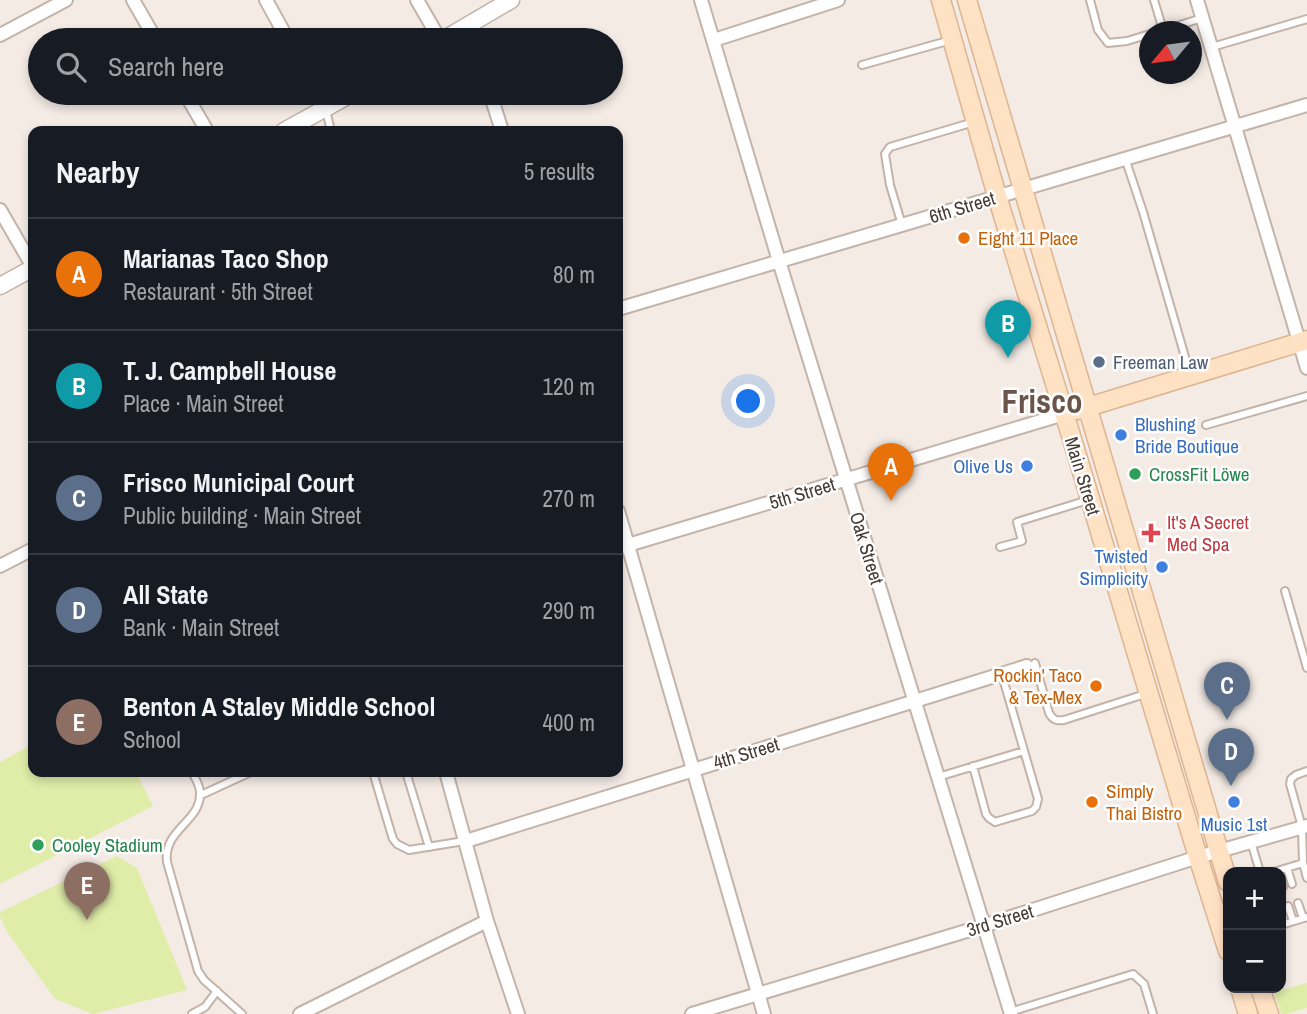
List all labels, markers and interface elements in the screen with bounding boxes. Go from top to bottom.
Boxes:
north arrow [1139,21,1202,84]
search box [28,28,623,105]
icon: search [52,48,90,86]
text: Search here [108,49,224,84]
text: Nearby [56,152,139,192]
text: 5 results [524,156,595,187]
street label: 6th Street [926,184,999,229]
place label: Eight 11 Place [978,225,1078,251]
marker: Eight 11 Place [956,230,972,246]
text: Marianas Taco Shop [123,241,329,276]
text: A [72,259,86,290]
text: 80 m [553,259,595,290]
text: Restaurant · 5th Street [123,276,313,307]
pin: B [985,300,1031,358]
place label: Freeman Law [1113,349,1209,375]
text: T. J. Campbell House [123,353,336,388]
marker: Freeman Law [1091,354,1107,370]
text: B [72,371,86,402]
text: 120 m [543,371,595,402]
district label: Frisco [1001,379,1083,423]
your location [731,384,765,418]
text: Place · Main Street [123,388,283,419]
place label: Blushing Bride Boutique [1135,411,1239,459]
marker: Blushing Bride Boutique [1113,427,1129,443]
street label: Main Street [1059,434,1107,519]
pin: A [868,443,914,501]
place label: Olive Us [953,453,1013,479]
marker: Olive Us [1019,458,1035,474]
place label: CrossFit Löwe [1149,461,1249,487]
text: Frisco Municipal Court [123,465,354,500]
marker: CrossFit Löwe [1127,466,1143,482]
street label: 5th Street [766,470,839,515]
text: C [72,483,86,514]
text: 270 m [543,483,595,514]
text: Public building · Main Street [123,500,361,531]
street label: Oak Street [844,509,891,588]
place label: It's A Secret Med Spa [1167,509,1249,557]
marker: It's A Secret Med Spa [1141,523,1161,543]
place label: Twisted Simplicity [1080,543,1148,591]
marker: Twisted Simplicity [1154,559,1170,575]
text: All State [123,577,208,612]
text: D [72,595,86,626]
text: 290 m [543,595,595,626]
text: Bank · Main Street [123,612,279,643]
place label: Rockin' Taco & Tex-Mex [993,662,1082,710]
pin: C [1204,662,1250,720]
marker: Rockin' Taco & Tex-Mex [1088,678,1104,694]
text: Benton A Staley Middle School [123,689,435,724]
text: E [73,707,85,738]
text: 400 m [543,707,595,738]
text: School [123,724,181,755]
pin: D [1208,728,1254,786]
street label: 4th Street [710,730,783,775]
place label: Simply Thai Bistro [1106,778,1182,826]
marker: Simply Thai Bistro [1084,794,1100,810]
marker: Music 1st [1226,794,1242,810]
place label: Music 1st [1201,811,1268,837]
place label: Cooley Stadium [52,832,163,858]
marker: Cooley Stadium [30,837,46,853]
pin: E [64,862,110,920]
map controls [1223,867,1286,993]
button: + [1223,867,1286,930]
street label: 3rd Street [963,897,1037,942]
button: − [1223,930,1286,993]

